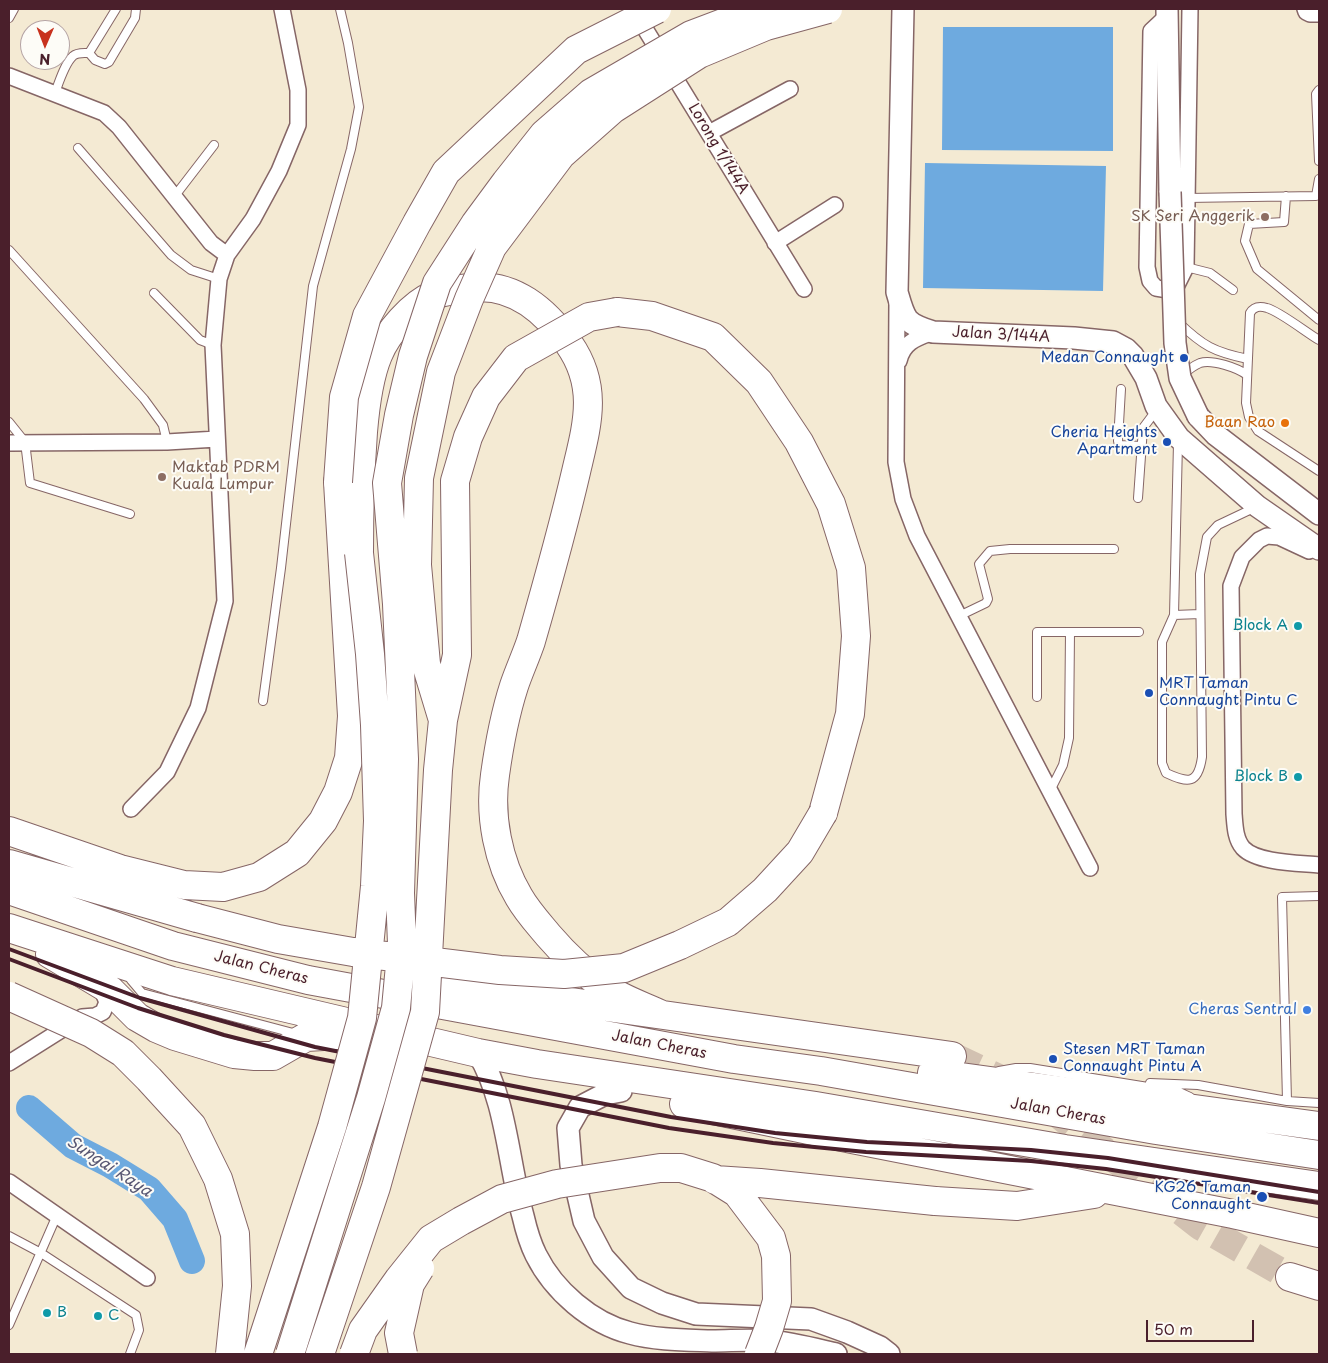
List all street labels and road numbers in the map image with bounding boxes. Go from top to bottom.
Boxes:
street label: Lorong 1/144A [684,100,752,198]
street label: Jalan 3/144A [951,323,1051,347]
street label: Jalan Cheras [212,948,310,988]
street label: Jalan Cheras [610,1027,708,1063]
street label: Jalan Cheras [1009,1095,1107,1129]

